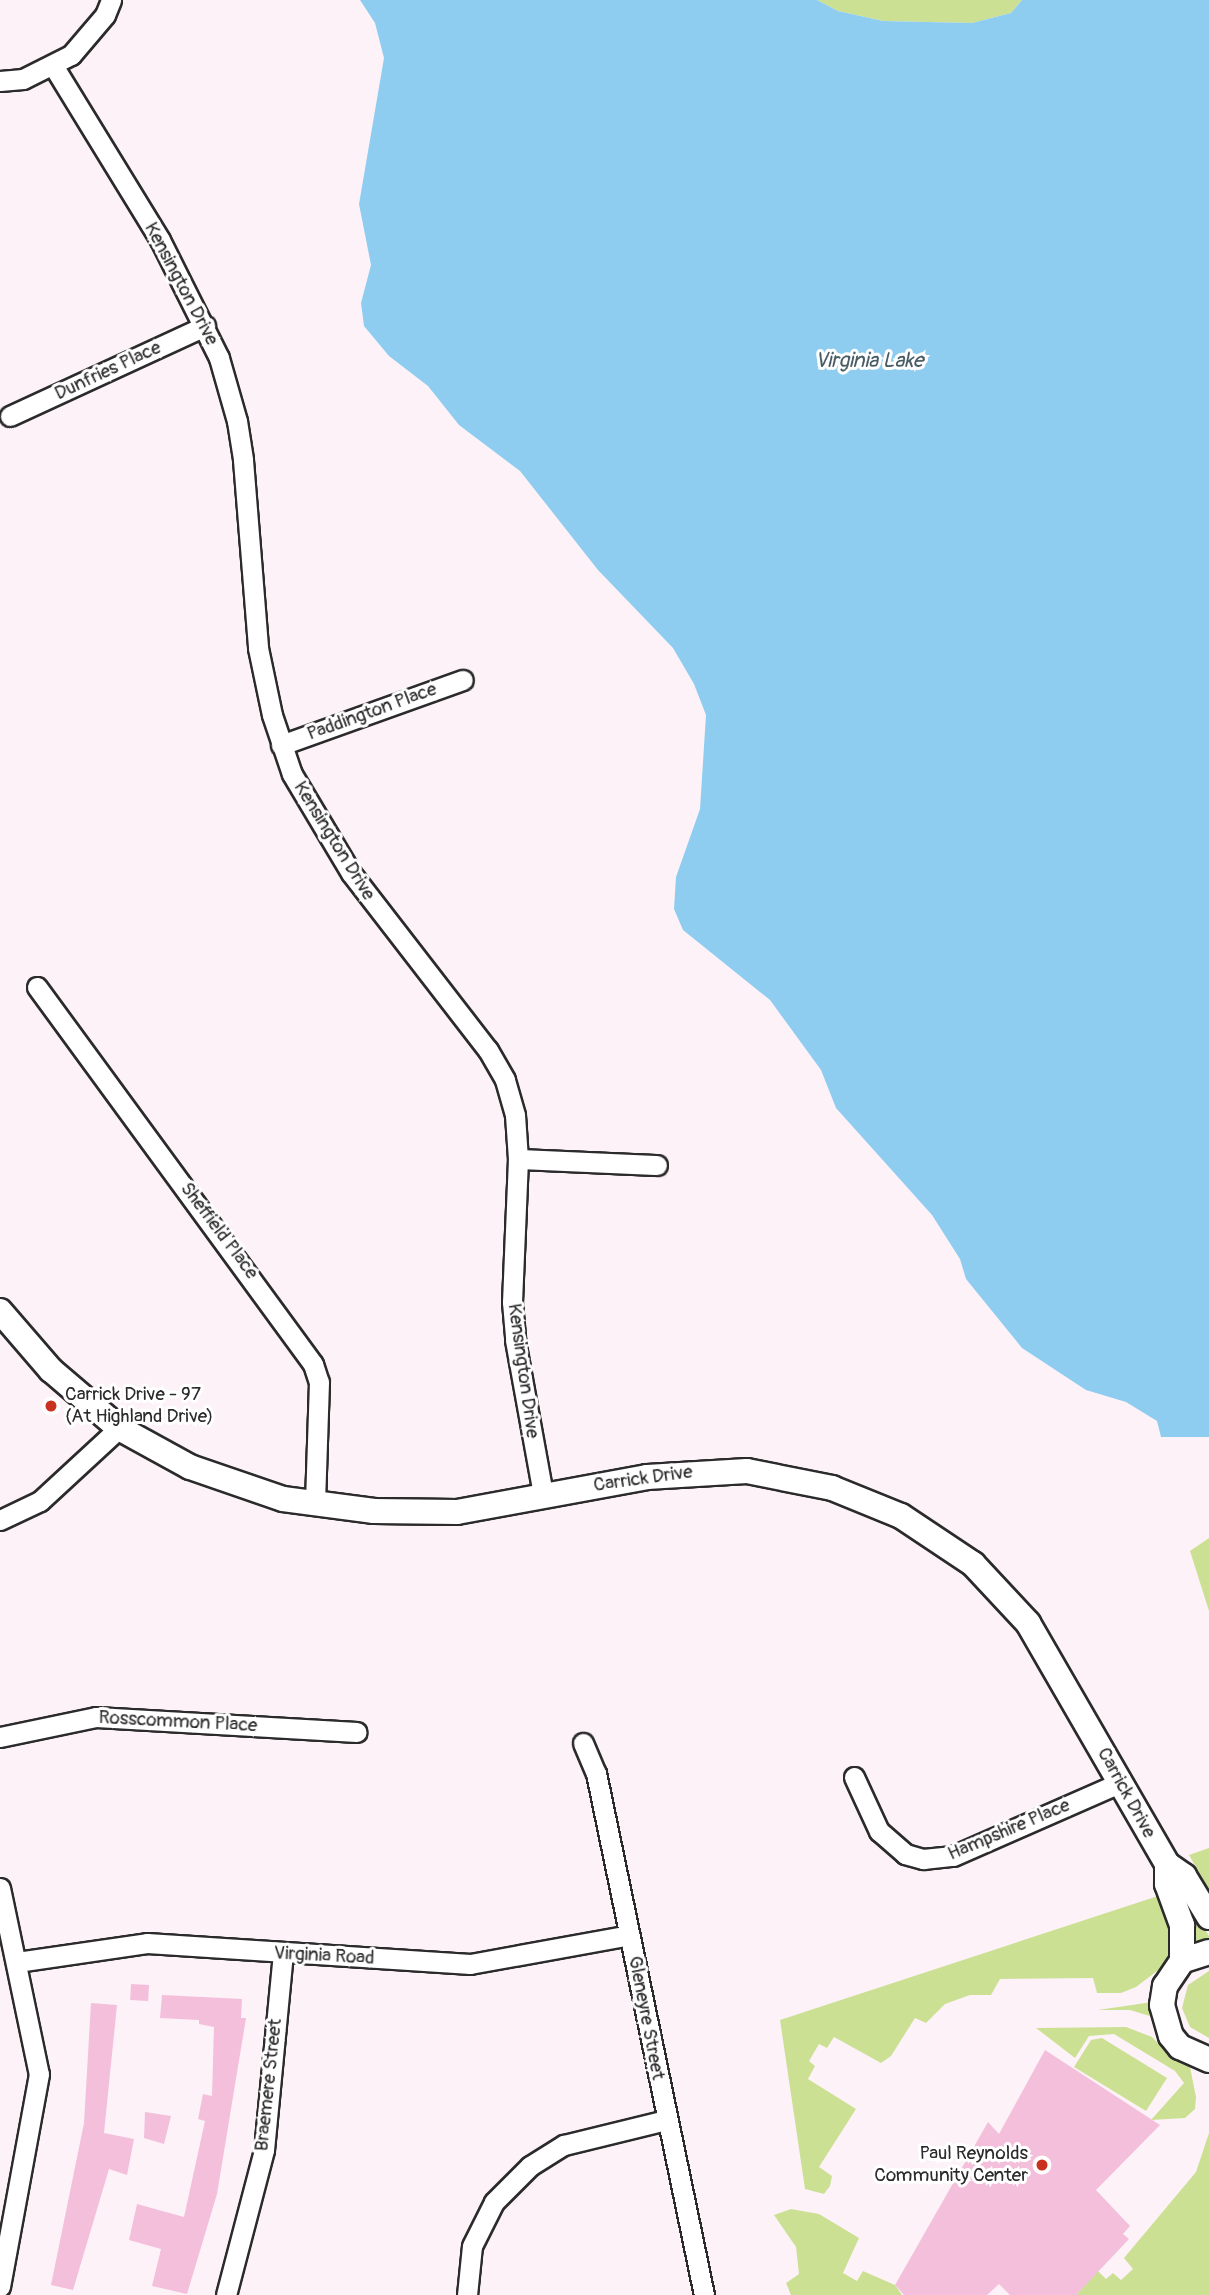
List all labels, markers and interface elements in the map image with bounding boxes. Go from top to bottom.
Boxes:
street label: Kensington Drive [139,219,223,349]
street label: Dunfries Place [51,336,165,406]
water label: Virginia Lake [815,348,923,374]
street label: Paddington Place [304,678,440,746]
street label: Kensington Drive [288,777,380,905]
street label: Sheffield Place [175,1178,263,1284]
street label: Kensington Drive [502,1302,544,1440]
place label: Carrick Drive - 97 (At Highland Drive) [65,1384,213,1428]
marker: Carrick Drive - 97 (At Highland Drive) [43,1398,59,1414]
street label: Carrick Drive [592,1461,694,1497]
street label: Rosscommon Place [98,1706,258,1738]
street label: Carrick Drive [1092,1744,1160,1842]
street label: Hampshire Place [945,1794,1073,1866]
street label: Virginia Road [273,1942,375,1970]
street label: Gleneyre Street [623,1954,669,2082]
street label: Braemere Street [251,2018,287,2152]
place label: Paul Reynolds Community Center [874,2143,1028,2187]
marker: Paul Reynolds Community Center [1034,2157,1050,2173]

